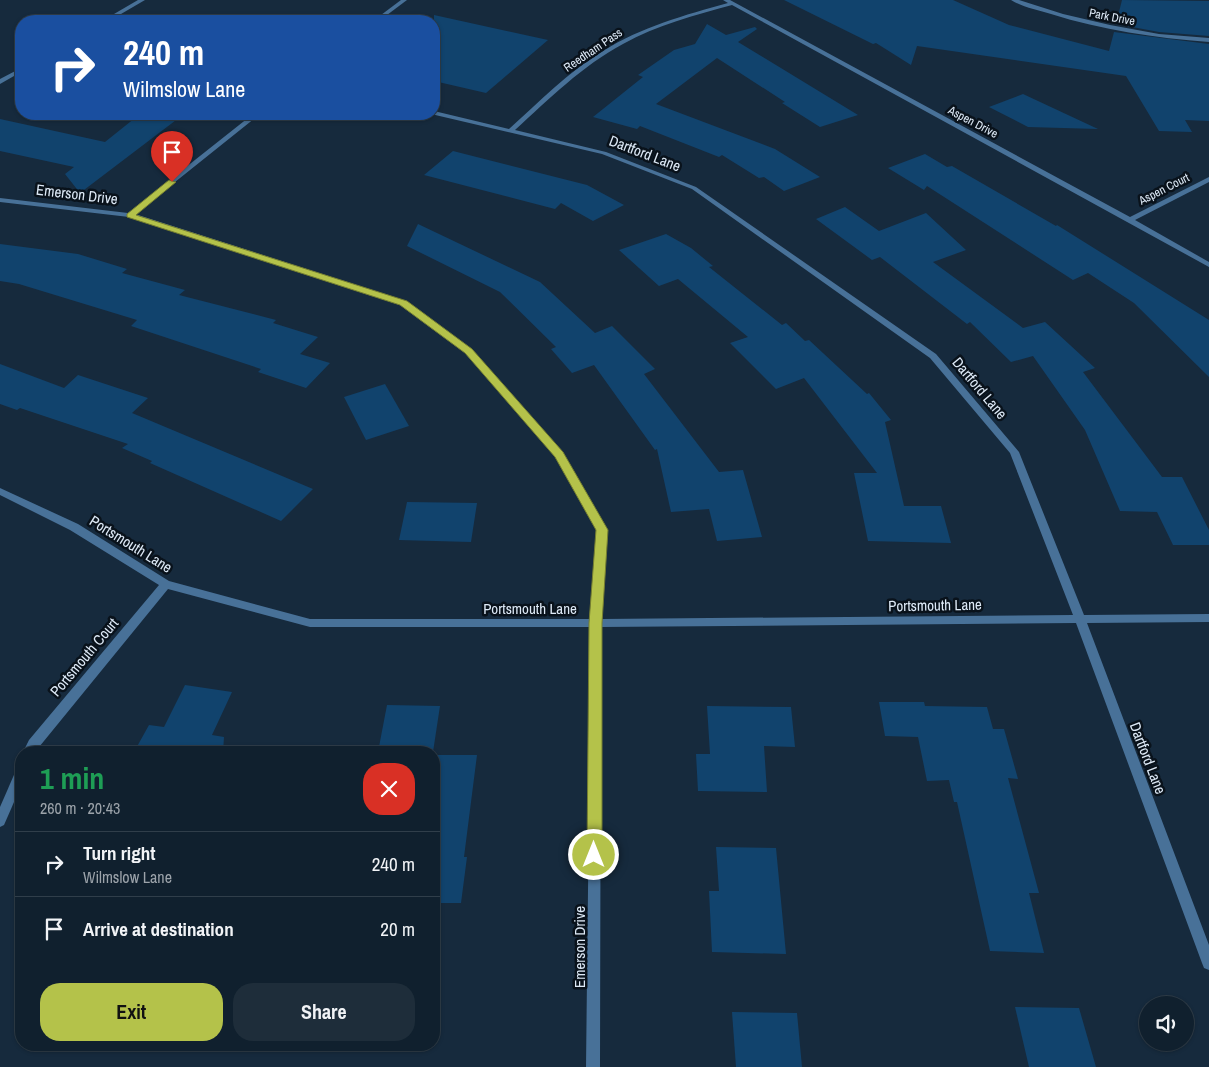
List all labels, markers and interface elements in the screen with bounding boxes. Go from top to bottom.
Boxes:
street label: Park Drive [1088,5,1136,29]
street label: Reedham Pass [561,25,625,75]
text: 240 m [123,29,204,76]
icon: right [40,35,105,100]
text: Wilmslow Lane [123,74,245,104]
street label: Aspen Drive [944,102,1001,142]
street label: Dartford Lane [606,130,684,176]
pin [151,131,193,182]
icon: arrive [158,138,186,166]
street label: Aspen Court [1135,169,1192,209]
street label: Emerson Drive [35,179,119,209]
street label: Dartford Lane [948,352,1012,424]
street label: Portsmouth Lane [86,510,176,578]
street label: Portsmouth Lane [888,594,982,616]
street label: Portsmouth Lane [483,598,577,619]
street label: Portsmouth Court [45,613,123,701]
street label: Dartford Lane [1125,719,1171,797]
text: 1 min [40,758,104,798]
button: close [363,763,415,815]
text: 260 m · 20:43 [40,797,120,819]
position arrow [567,828,619,880]
text: Turn right [83,840,155,866]
icon: right [40,850,68,878]
text: 240 m [372,851,415,877]
text: Wilmslow Lane [83,866,172,888]
street label: Emerson Drive [569,906,590,988]
icon: arrive [40,915,68,943]
text: Arrive at destination [83,916,234,942]
text: 20 m [380,916,415,942]
button: Exit [40,983,223,1041]
button: Share [233,983,415,1041]
map controls [1139,996,1194,1051]
button: sound [1139,996,1194,1051]

